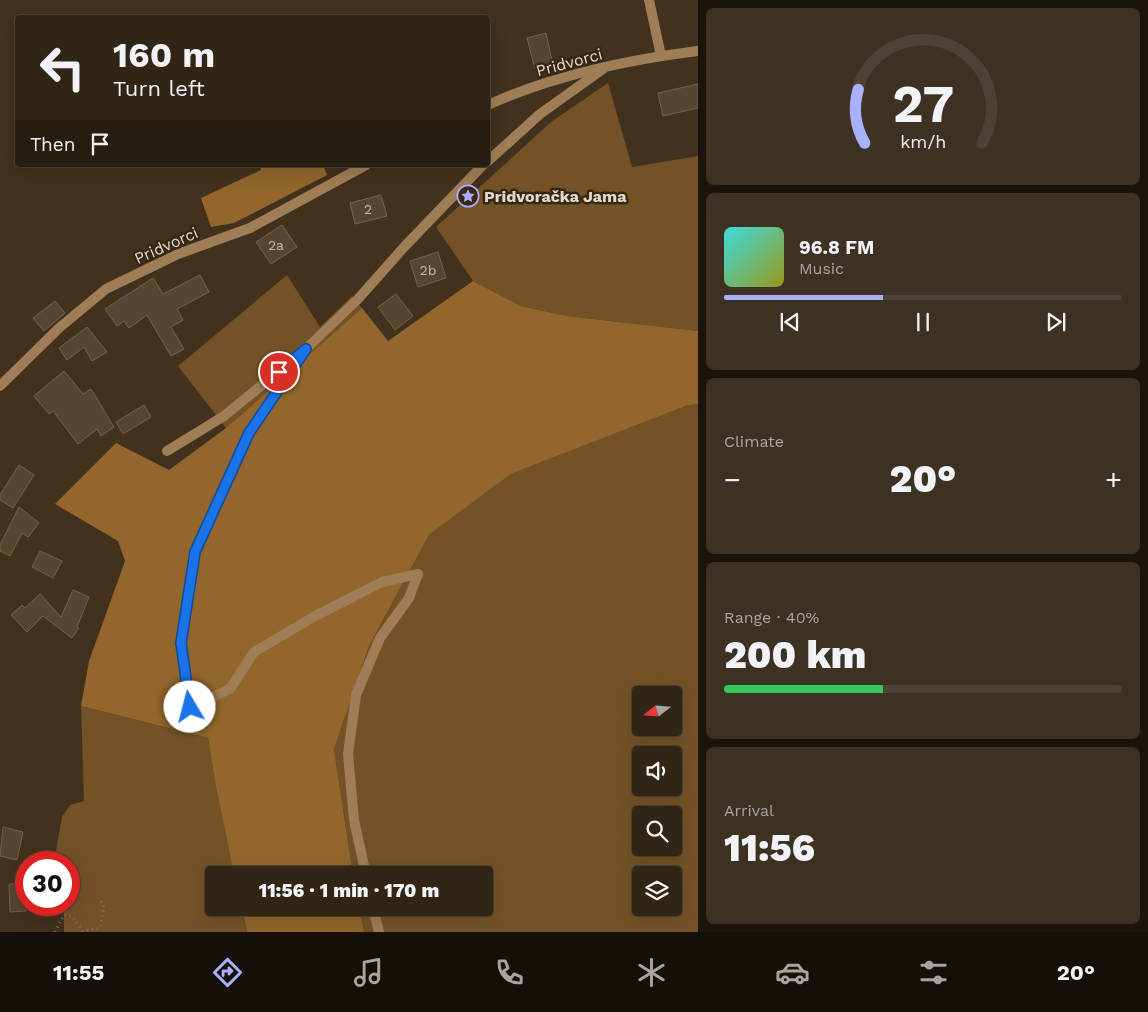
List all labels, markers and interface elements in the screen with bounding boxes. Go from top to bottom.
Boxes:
text: 160 m [113,34,215,76]
icon: left [30,35,95,100]
street label: Pridvorci [534,45,604,80]
text: 27 [892,74,954,135]
text: Turn left [113,76,205,101]
icon: arrive [86,130,114,158]
text: km/h [900,131,946,152]
text: Then [30,133,76,156]
place icon: Pridvoračka Jama [456,184,480,208]
place label: Pridvoračka Jama [484,187,627,206]
house number: 2 [364,201,372,217]
street label: Pridvorci [131,223,201,268]
text: 96.8 FM [799,236,874,259]
house number: 2a [268,237,284,253]
text: Music [799,259,844,278]
house number: 2b [420,262,436,278]
icon: previous [776,308,804,336]
icon: pause [909,308,937,336]
icon: next [1042,308,1070,336]
pin [258,351,300,393]
icon: arrive [265,358,293,386]
text: Climate [724,432,784,451]
text: 20° [890,457,956,501]
text: − [724,463,741,496]
text: + [1105,463,1122,496]
text: Range · 40% [724,608,819,627]
text: 200 km [724,633,866,677]
position arrow [163,680,215,732]
north arrow [632,686,682,736]
map controls [632,686,682,916]
button: sound [632,746,682,796]
text: Arrival [724,801,774,820]
button: search [632,806,682,856]
text: 11:56 [724,826,815,870]
speed limit sign: 30 [15,851,80,916]
button: layers [632,866,682,916]
text: 11:56 · 1 min · 170 m [259,879,439,902]
icon: directions [210,955,245,990]
icon: music [351,955,386,990]
icon: phone [492,955,527,990]
icon: climate [634,955,669,990]
icon: car [775,955,810,990]
icon: filters [916,955,951,990]
text: 11:55 [53,960,104,985]
text: 20° [1057,960,1095,985]

